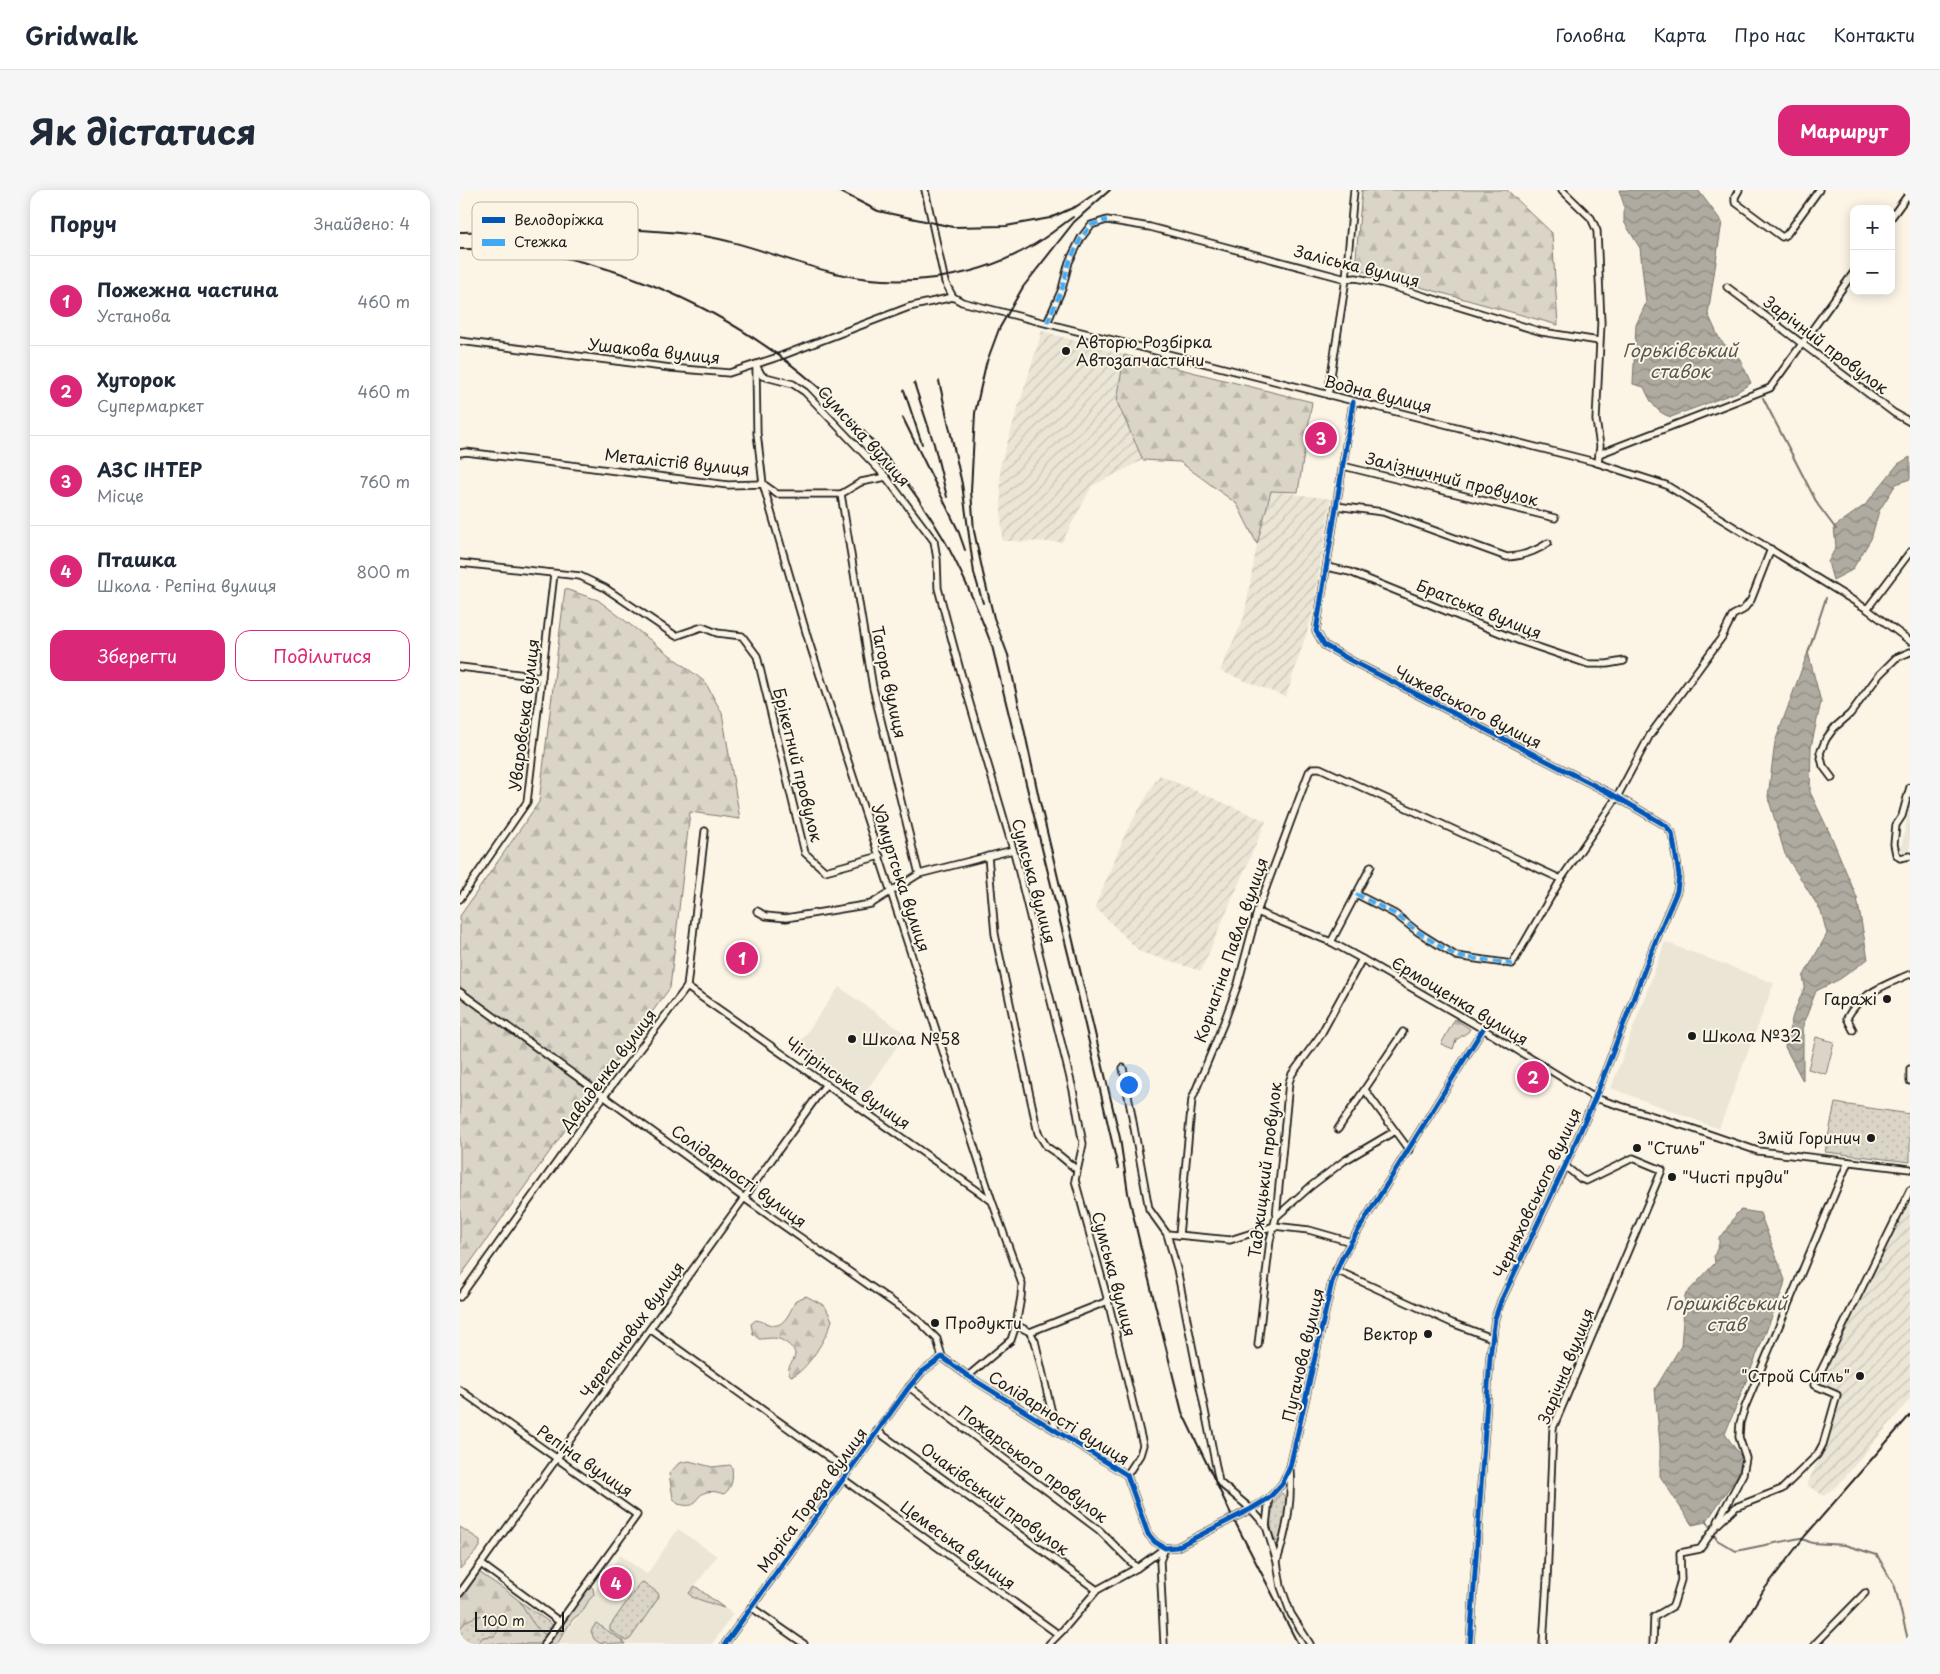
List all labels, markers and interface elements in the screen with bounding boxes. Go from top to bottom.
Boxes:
text: Gridwalk [25,17,138,53]
text: Головна [1555,21,1625,48]
text: Карта [1653,21,1706,48]
text: Про нас [1734,21,1806,48]
text: Контакти [1834,21,1915,48]
text: Як дістатися [30,104,256,157]
button: Маршрут [1778,105,1910,156]
legend [472,202,638,260]
map controls [1850,205,1895,295]
button: + [1850,205,1895,250]
text: Поруч [50,207,117,239]
text: Велодоріжка [514,209,604,230]
text: Знайдено: 4 [314,211,410,235]
text: Стежка [514,231,567,252]
street label: Заліська вулиця [1291,238,1422,292]
button: − [1850,250,1895,295]
text: Пожежна частина [97,275,278,303]
text: 1 [62,289,70,313]
text: 460 m [358,289,410,313]
street label: Зарічний провулок [1759,289,1894,399]
text: Установа [97,303,170,327]
place label: Авторю Розбірка Автозапчастини [1076,329,1212,371]
street label: Ушакова вулиця [587,331,721,369]
water label: Горьківський ставок [1623,336,1740,384]
marker: Авторю Розбірка Автозапчастини [1060,345,1072,357]
text: Хуторок [97,365,176,393]
street label: Водна вулиця [1322,368,1434,418]
text: 2 [60,379,72,403]
text: 460 m [358,379,410,403]
street label: Сумська вулиця [813,380,917,491]
text: Супермаркет [97,393,204,417]
pin: 3 [1305,419,1337,457]
street label: Металістів вулиця [603,441,751,481]
street label: Залізничний провулок [1363,445,1541,511]
text: АЗС ІНТЕР [97,455,202,483]
text: 3 [61,469,71,493]
text: 760 m [360,469,410,493]
text: Місце [97,483,144,507]
text: Пташка [97,545,177,573]
text: 4 [61,559,71,583]
text: 800 m [357,559,410,583]
street label: Братська вулиця [1413,572,1546,644]
text: Школа · Репiна вулиця [97,573,277,597]
street label: Тагора вулиця [866,623,914,740]
button: Зберегти [50,630,225,681]
button: Поділитися [235,630,410,681]
street label: Уваровська вулиця [502,637,544,792]
street label: Чижевського вулиця [1391,658,1546,754]
street label: Брiкетний провулок [768,685,830,845]
street label: Удмуртська вулиця [867,801,937,955]
street label: Сумська вулиця [1007,816,1063,946]
street label: Корчагіна Павла вулиця [1187,854,1273,1046]
pin: 1 [726,939,758,977]
street label: Єрмощенка вулиця [1387,950,1534,1051]
place label: Гаражі [1824,986,1877,1010]
marker: Гаражі [1881,993,1893,1005]
street label: Давиденка вулиця [553,1003,661,1136]
place label: Школа №32 [1702,1023,1802,1047]
place label: Школа №58 [862,1026,960,1050]
street label: Чiгiрiнська вулиця [781,1030,916,1134]
marker: Школа №32 [1686,1030,1698,1042]
marker: Школа №58 [846,1033,858,1045]
pin: 2 [1517,1058,1549,1096]
your location [1116,1072,1142,1098]
street label: Таджицький провулок [1241,1080,1287,1259]
street label: Черняховського вулиця [1486,1103,1586,1282]
street label: Солідарності вулиця [667,1118,812,1233]
place label: Змій Горинич [1757,1125,1861,1149]
marker: Змій Горинич [1865,1132,1877,1144]
place label: "Стиль" [1647,1135,1705,1159]
marker: "Стиль" [1631,1142,1643,1154]
place label: "Чисті пруди" [1682,1164,1789,1188]
marker: "Чисті пруди" [1666,1171,1678,1183]
street label: Сумська вулиця [1087,1209,1143,1339]
street label: Черепанових вулиця [573,1256,689,1403]
street label: Пугачова вулиця [1275,1286,1329,1424]
water label: Горшківський став [1665,1289,1789,1337]
street label: Зарічна вулиця [1531,1304,1599,1427]
place label: Продукти [945,1310,1022,1334]
marker: Продукти [929,1317,941,1329]
place label: Вектор [1363,1321,1418,1345]
marker: Вектор [1422,1328,1434,1340]
place label: "Строй Ситль" [1741,1363,1850,1387]
street label: Солідарності вулиця [984,1364,1135,1470]
marker: "Строй Ситль" [1854,1370,1866,1382]
street label: Пожарського провулок [954,1399,1114,1528]
street label: Репiна вулиця [533,1418,638,1502]
street label: Моріса Тореза вулиця [750,1422,872,1577]
street label: Очакiвський провулок [916,1436,1075,1561]
street label: Цемеська вулиця [896,1494,1021,1594]
pin: 4 [600,1564,632,1602]
scale bar [475,1609,564,1632]
text: 100 m [482,1610,525,1631]

